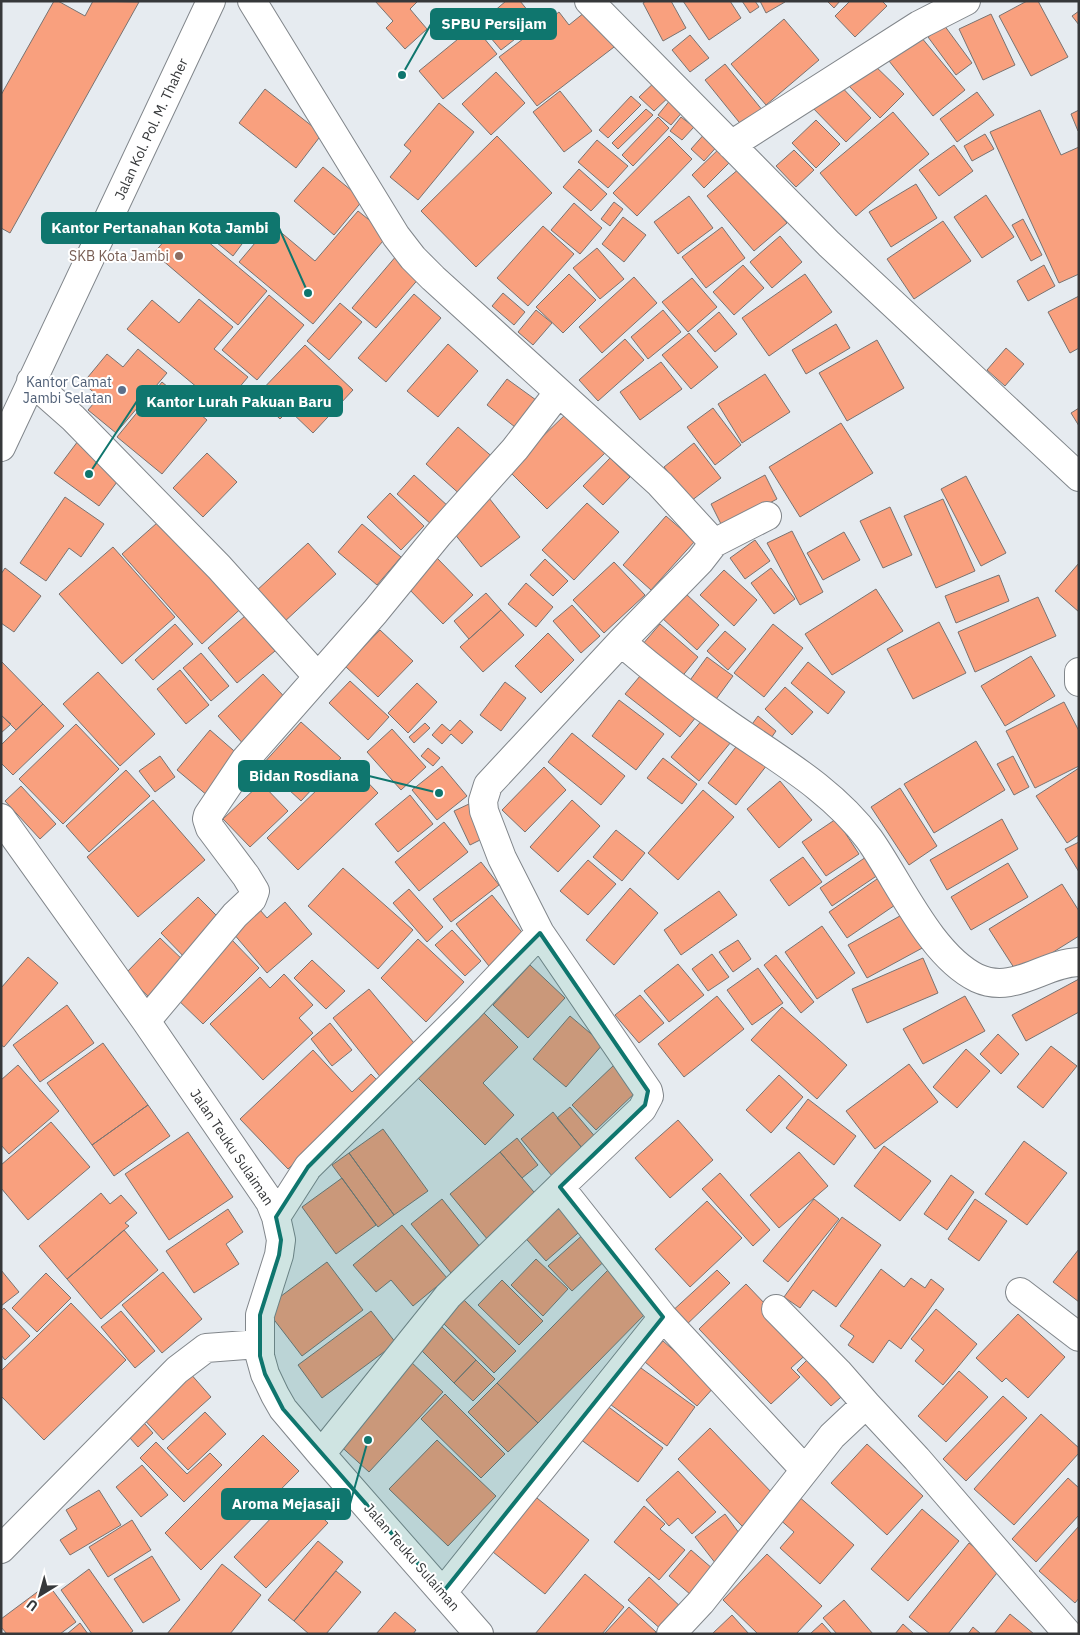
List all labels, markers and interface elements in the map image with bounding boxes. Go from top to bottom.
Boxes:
callout: SPBU Persijam [431,9,556,39]
text: SPBU Persijam [441,14,547,33]
street label: Jalan Kol. Pol. M. Thaher [110,55,192,203]
callout: Kantor Pertanahan Kota Jambi [42,213,279,243]
text: Kantor Pertanahan Kota Jambi [51,218,269,237]
place label: SKB Kota Jambi [69,247,169,265]
marker: SKB Kota Jambi [173,250,185,262]
place label: Kantor Camat Jambi Selatan [23,373,112,407]
marker: Kantor Camat Jambi Selatan [116,384,128,396]
callout: Kantor Lurah Pakuan Baru [137,386,342,416]
text: Kantor Lurah Pakuan Baru [146,392,332,411]
callout: Bidan Rosdiana [239,761,369,791]
text: Bidan Rosdiana [249,766,359,785]
street label: Jalan Teuku Sulaiman [186,1085,278,1209]
callout: Aroma Mejasaji [222,1489,350,1519]
text: Aroma Mejasaji [232,1494,340,1513]
street label: Jalan Teuku Sulaiman [360,1499,464,1615]
north arrow [15,1570,65,1620]
text: U [23,1595,41,1615]

